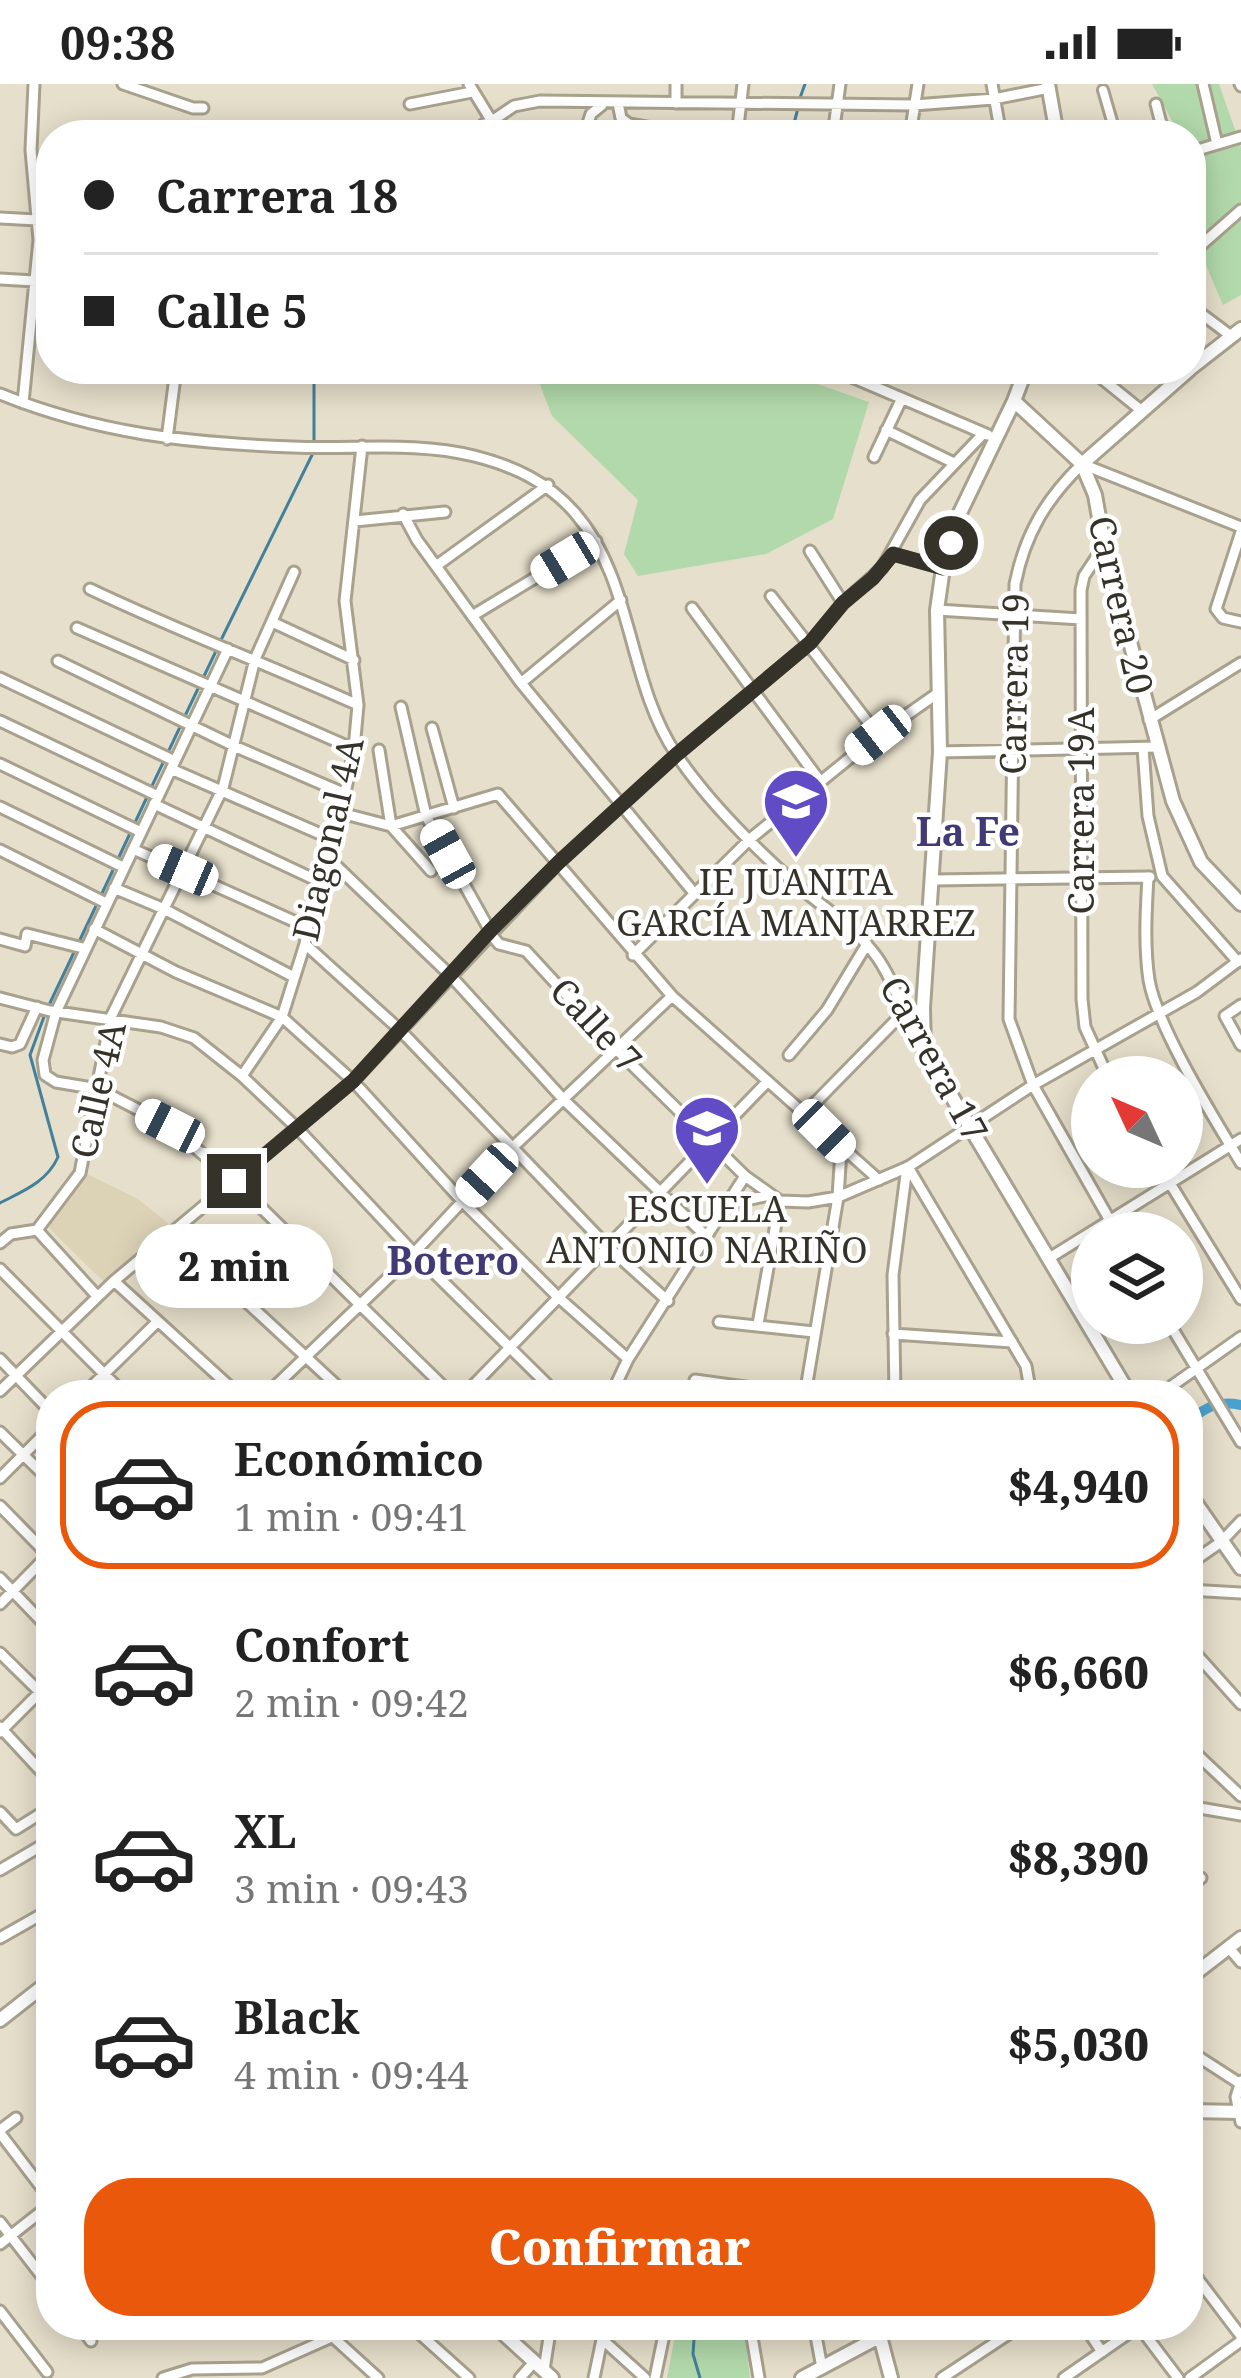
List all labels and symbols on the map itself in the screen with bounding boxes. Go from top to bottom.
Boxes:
street label: Carrera 20 [1077,511,1166,699]
route start [924,516,978,570]
car [525,526,605,594]
street label: Carrera 19 [987,593,1040,775]
car [839,699,917,771]
street label: Carrera 19A [1056,707,1105,915]
street label: Diagonal 4A [280,732,375,946]
school or university icon: IE JUANITA GARCÍA MANJARREZ [761,766,831,860]
district label: La Fe [916,804,1020,857]
car [415,814,481,894]
car [143,839,223,901]
place label: IE JUANITA GARCÍA MANJARREZ [616,857,976,947]
street label: Calle 7 [540,966,653,1083]
street label: Carrera 17 [869,967,1000,1150]
street label: Calle 4A [58,1016,137,1163]
north arrow [1071,1056,1203,1188]
school or university icon: ESCUELA ANTONIO NARIÑO [672,1093,742,1187]
car [786,1093,862,1169]
car [130,1094,210,1158]
car [449,1136,525,1214]
route end [207,1154,261,1208]
place label: ESCUELA ANTONIO NARIÑO [546,1184,868,1274]
callout: 2 min [135,1223,333,1307]
district label: Botero [387,1233,519,1286]

